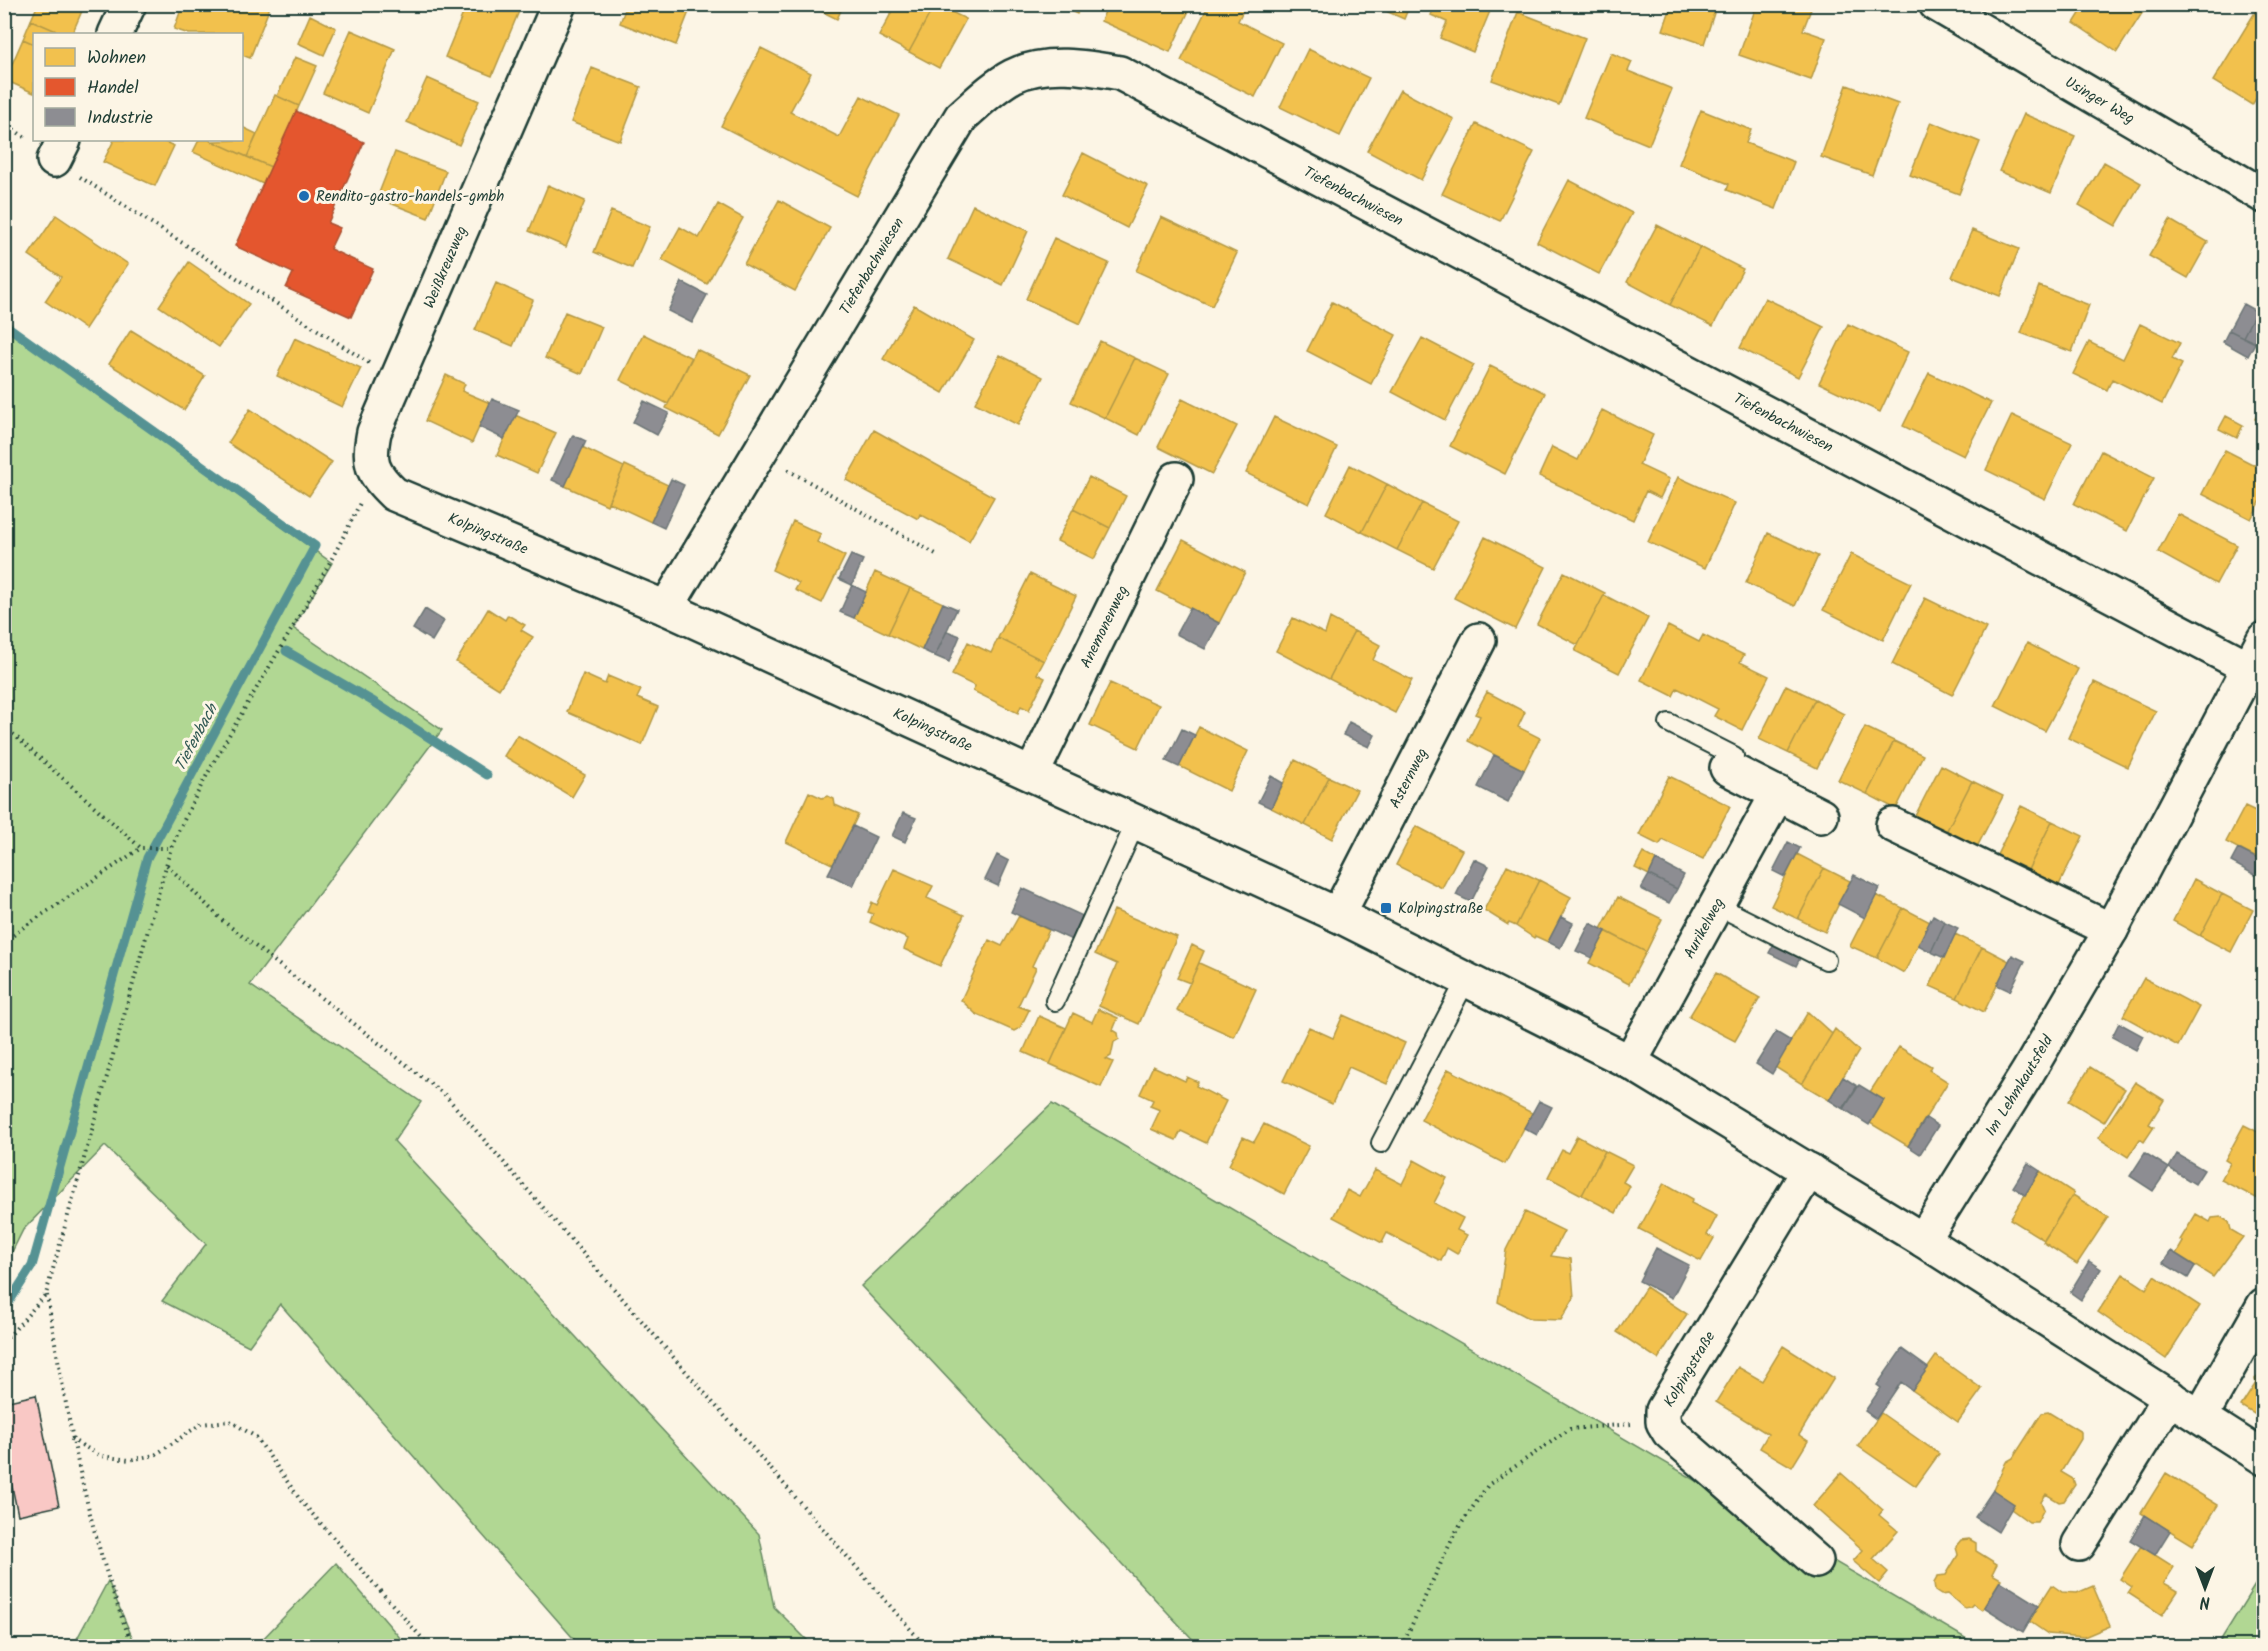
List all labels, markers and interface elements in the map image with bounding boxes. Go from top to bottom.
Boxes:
legend [33,33,243,141]
text: Wohnen [87,44,146,73]
street label: Usinger Weg [2060,71,2139,131]
text: Handel [87,74,139,103]
text: Industrie [87,104,153,133]
street label: Tiefenbachwiesen [1299,161,1407,233]
place label: Rendito-gastro-handels-gmbh [316,185,504,209]
marker: Rendito-gastro-handels-gmbh [297,189,311,203]
street label: Tiefenbachwiesen [834,213,911,320]
street label: Weißkreuzweg [418,222,474,312]
street label: Tiefenbachwiesen [1729,387,1837,460]
street label: Kolpingstraße [444,507,532,562]
street label: Anemonenweg [1074,582,1135,673]
water label: Tiefenbach [168,698,225,776]
street label: Kolpingstraße [889,702,976,759]
street label: Asternweg [1384,744,1435,813]
street label: Aurikelweg [1678,894,1731,963]
place label: Kolpingstraße [1398,897,1483,921]
marker: Kolpingstraße [1379,901,1393,915]
street label: Im Lehmkautsfeld [1980,1030,2060,1141]
street label: Kolpingstraße [1658,1327,1722,1412]
north arrow [2175,1558,2235,1618]
text: N [2200,1589,2210,1614]

